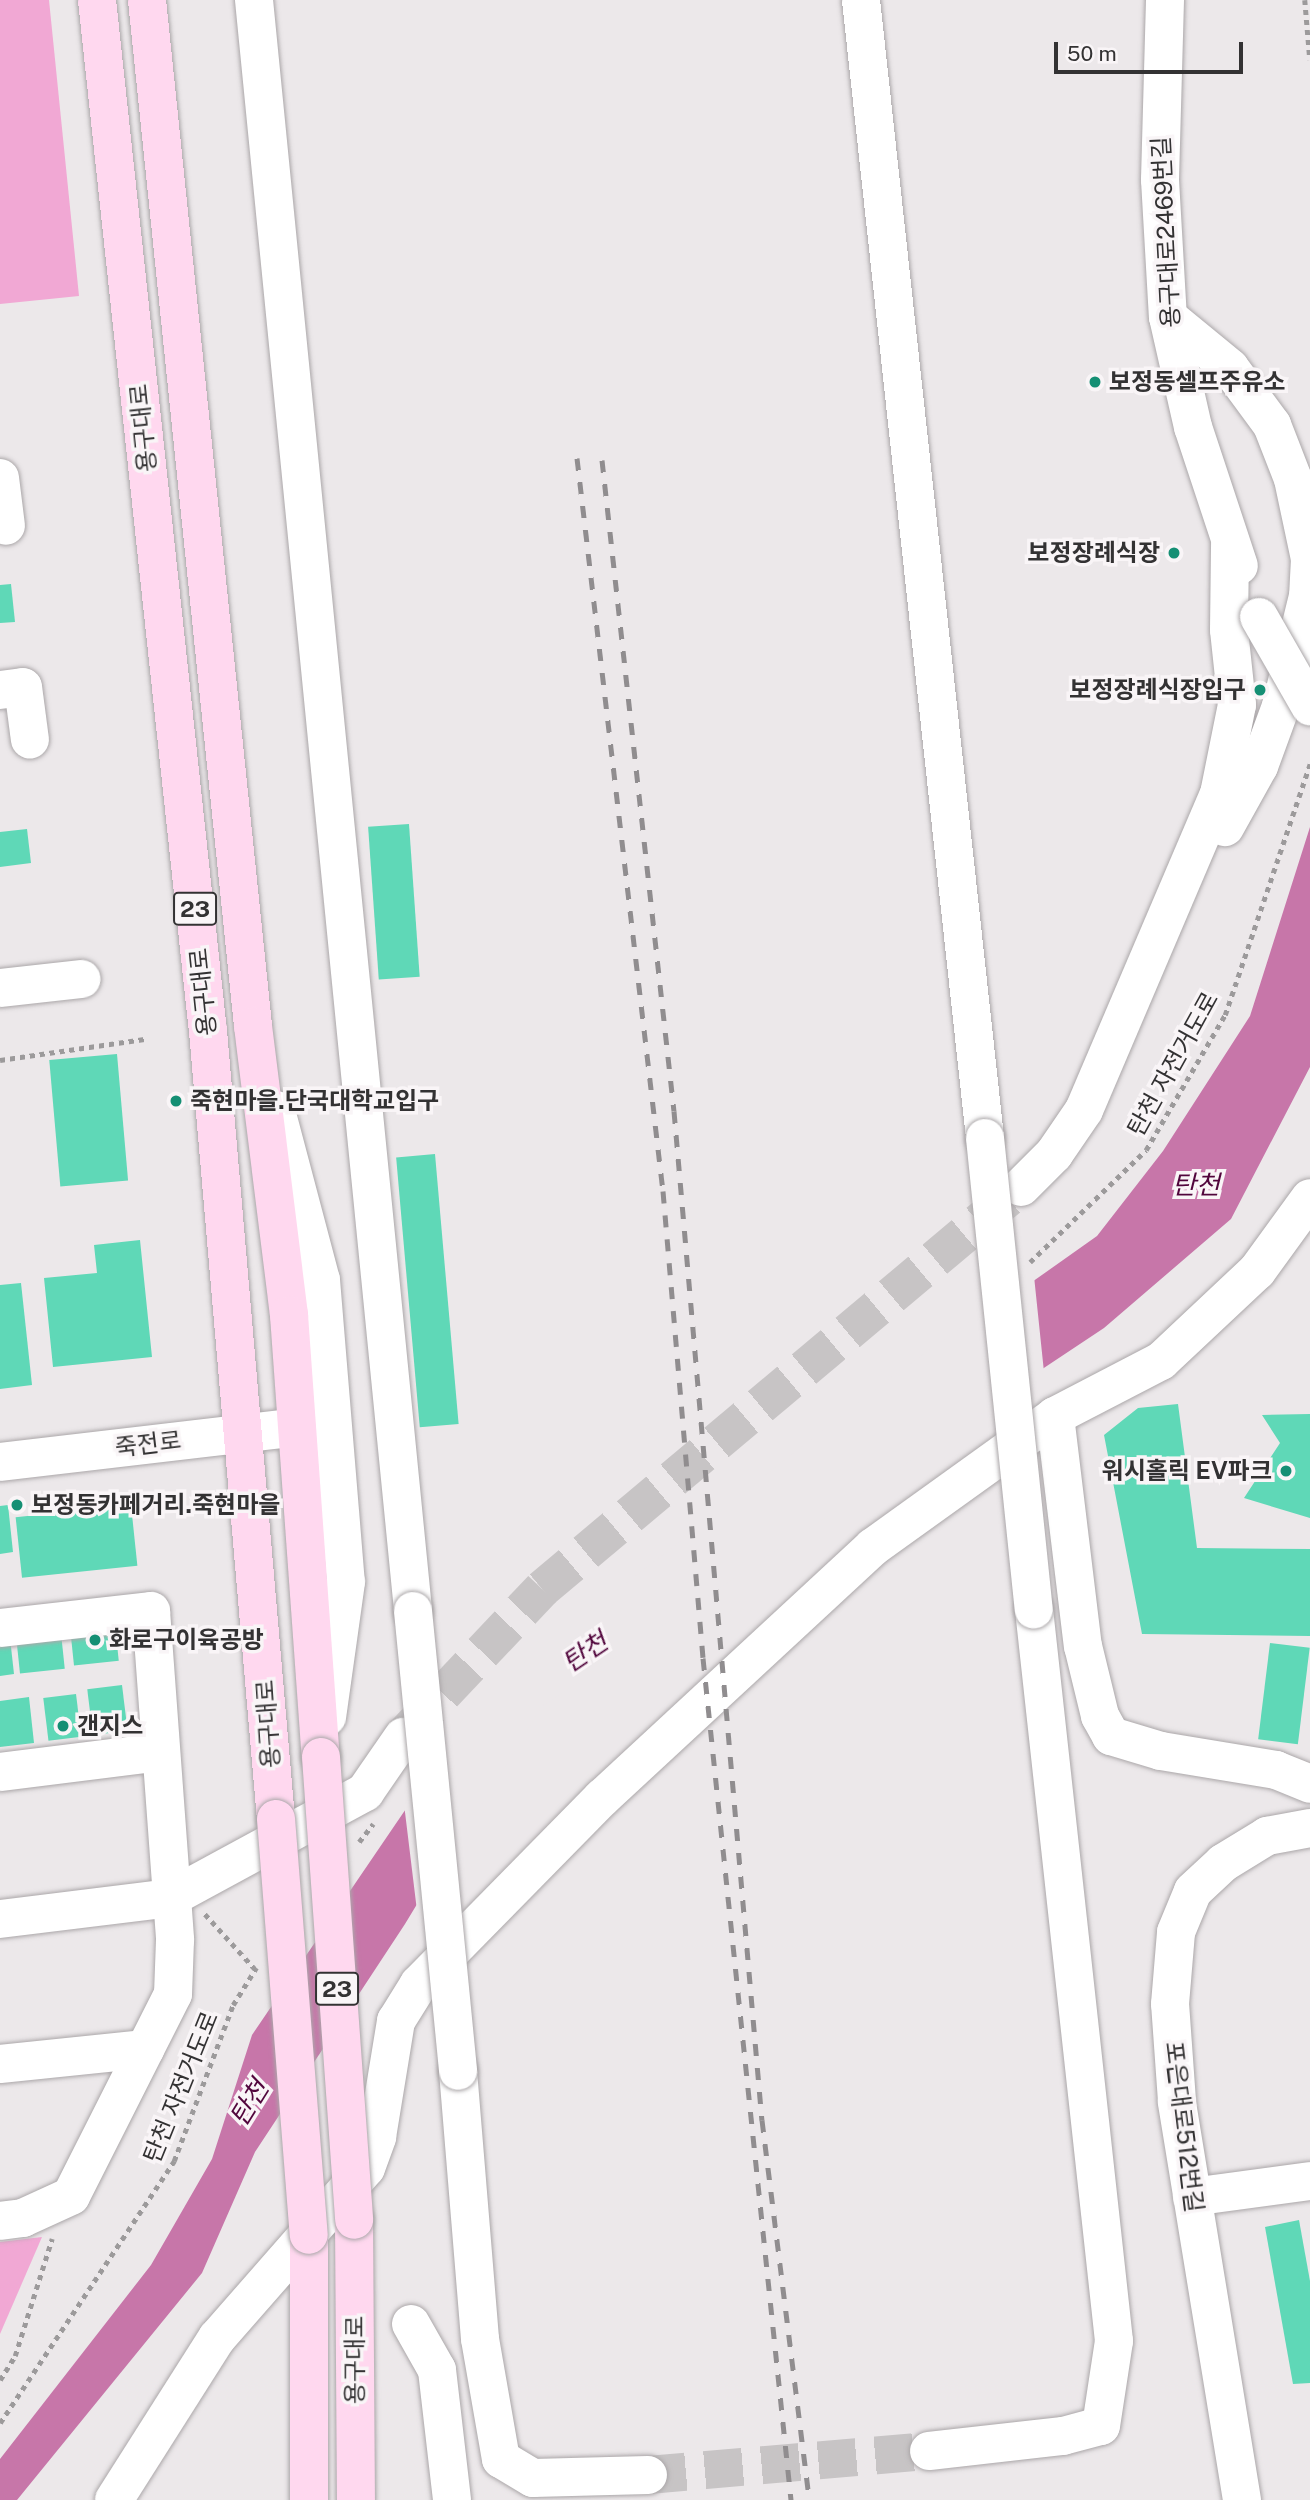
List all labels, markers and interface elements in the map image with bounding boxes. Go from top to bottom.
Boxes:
scale bar [1058,28,1247,72]
text: 50 m [1067,41,1117,66]
street label: 용구대로2469번길 [1147,136,1185,328]
place label: 보정동셀프주유소 [1109,368,1286,396]
marker: 보정동셀프주유소 [1087,374,1103,390]
street label: 용구대로 [124,383,162,473]
place label: 보정장례식장 [1028,539,1160,567]
marker: 보정장례식장 [1166,545,1182,561]
place label: 보정장례식장입구 [1069,676,1246,704]
marker: 보정장례식장입구 [1252,682,1268,698]
road number: 23 [172,890,218,928]
street label: 용구대로 [184,947,222,1037]
street label: 탄천 자전거도로 [1122,987,1224,1141]
place label: 죽현마을.단국대학교입구 [190,1087,439,1115]
marker: 죽현마을.단국대학교입구 [168,1093,184,1109]
water label: 탄천 [1172,1169,1220,1201]
street label: 죽전로 [113,1426,183,1462]
place label: 워시홀릭 EV파크 [1102,1457,1272,1485]
marker: 워시홀릭 EV파크 [1278,1463,1294,1479]
place label: 보정동카페거리.죽현마을 [31,1491,280,1519]
marker: 보정동카페거리.죽현마을 [9,1497,25,1513]
place label: 화로구이육공방 [109,1626,264,1654]
water label: 탄천 [556,1626,614,1678]
marker: 화로구이육공방 [87,1632,103,1648]
street label: 용구대로 [251,1679,285,1769]
place label: 갠지스 [77,1712,143,1740]
marker: 갠지스 [55,1718,71,1734]
road number: 23 [314,1970,360,2008]
street label: 탄천 자전거도로 [138,2007,224,2167]
street label: 포은대로512번길 [1159,2040,1209,2214]
water label: 탄천 [223,2074,275,2132]
street label: 용구대로 [341,2316,369,2404]

